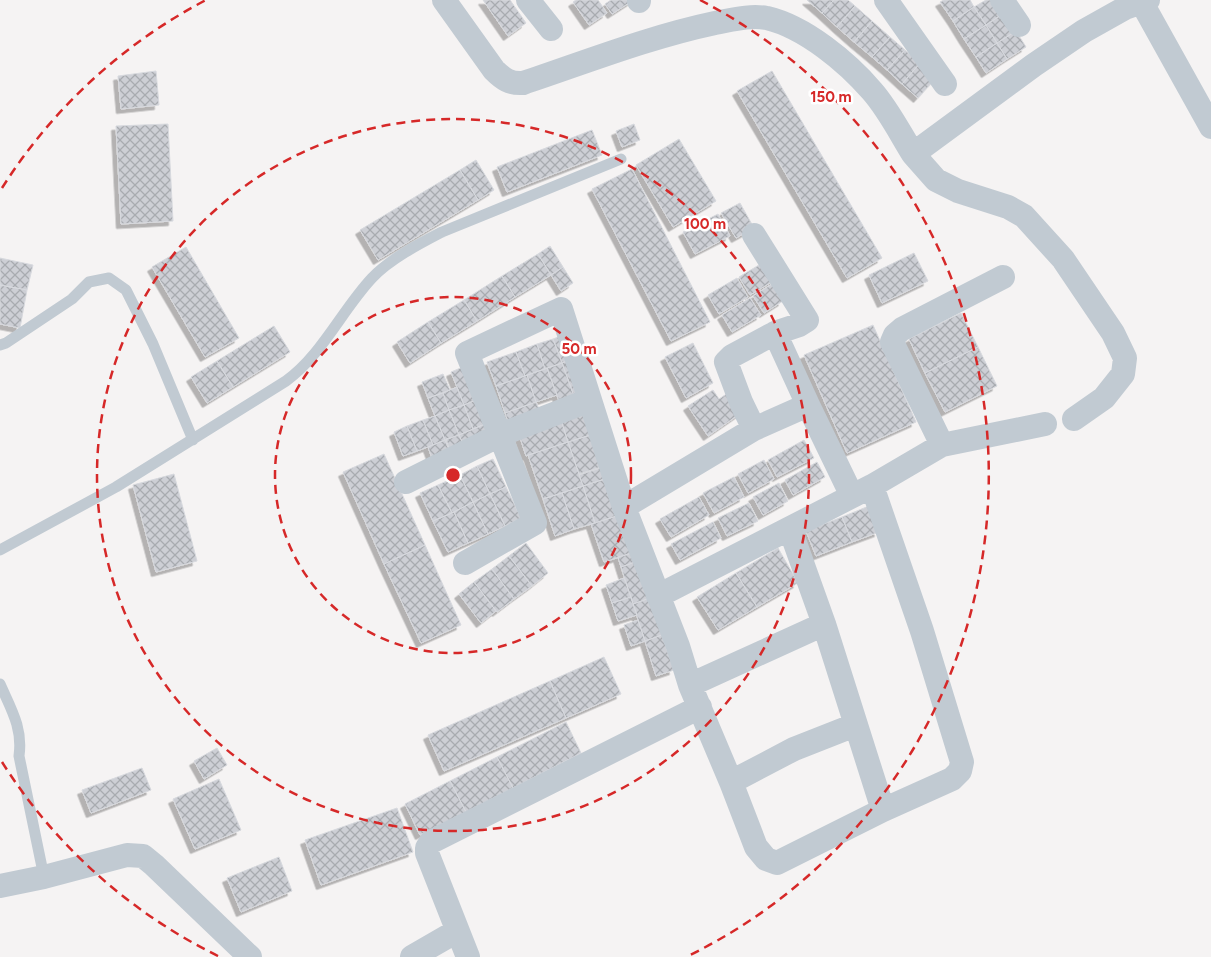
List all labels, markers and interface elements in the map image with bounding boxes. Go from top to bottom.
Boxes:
text: 150 m [810,88,852,106]
text: 100 m [684,215,726,233]
text: 50 m [561,340,597,358]
centre of rings [444,466,462,484]

